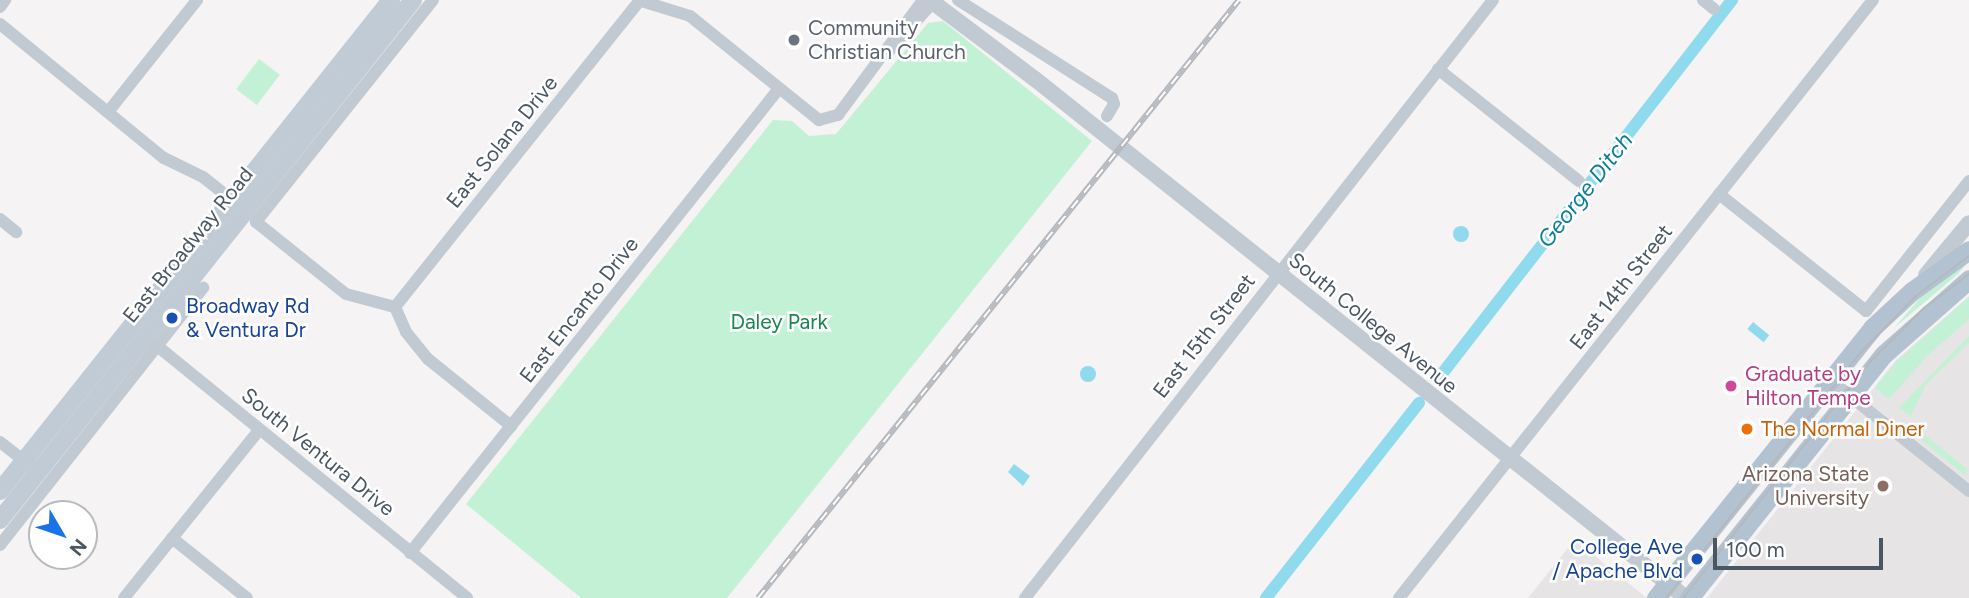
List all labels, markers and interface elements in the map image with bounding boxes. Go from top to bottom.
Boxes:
place label: Community Christian Church [808,15,966,65]
marker: Community Christian Church [786,32,802,48]
street label: East Solana Drive [441,71,563,213]
water label: George Ditch [1532,127,1638,253]
street label: East Broadway Road [118,162,258,328]
street label: East 14th Street [1564,220,1678,354]
street label: East Encanto Drive [514,232,644,388]
street label: South College Avenue [1284,247,1462,399]
street label: East 15th Street [1148,269,1260,403]
place label: Broadway Rd & Ventura Dr [186,293,310,343]
park label: Daley Park [730,309,828,335]
marker: Broadway Rd & Ventura Dr [164,310,180,326]
place label: Graduate by Hilton Tempe [1745,361,1871,411]
marker: Graduate by Hilton Tempe [1723,378,1739,394]
street label: South Ventura Drive [236,383,400,521]
place label: The Normal Diner [1761,416,1924,442]
marker: The Normal Diner [1739,421,1755,437]
place label: Arizona State University [1742,461,1869,511]
marker: Arizona State University [1875,478,1891,494]
north arrow [28,500,98,570]
scale bar [1717,524,1887,568]
text: N [65,534,92,560]
place label: College Ave / Apache Blvd [1552,534,1683,584]
text: 100 m [1726,537,1785,562]
marker: College Ave / Apache Blvd [1689,551,1705,567]

